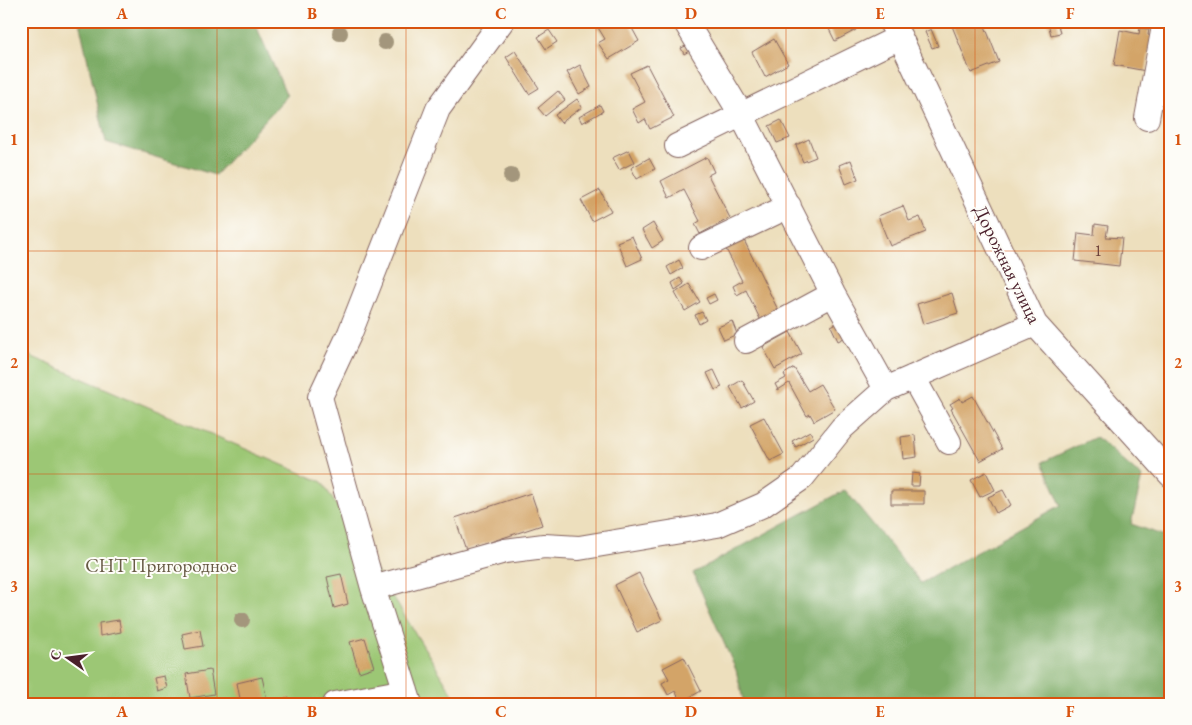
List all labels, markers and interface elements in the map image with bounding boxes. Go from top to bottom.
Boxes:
text: A [115,3,128,24]
text: B [307,3,317,24]
text: C [495,3,507,24]
text: D [685,3,697,24]
text: E [875,3,885,24]
text: F [1066,3,1075,24]
text: 1 [10,129,18,150]
text: 1 [1174,129,1182,150]
street label: Дорожная улица [968,201,1047,328]
house number: 1 [1094,240,1102,261]
text: 2 [10,352,19,373]
text: 2 [1174,352,1183,373]
park label: СНТ Пригородное [85,553,237,578]
text: 3 [10,576,18,597]
text: 3 [1174,576,1182,597]
north arrow [42,632,92,682]
text: С [45,648,65,662]
text: A [115,701,128,722]
text: B [307,701,317,722]
text: C [495,701,507,722]
text: D [685,701,697,722]
text: E [875,701,885,722]
text: F [1066,701,1075,722]

